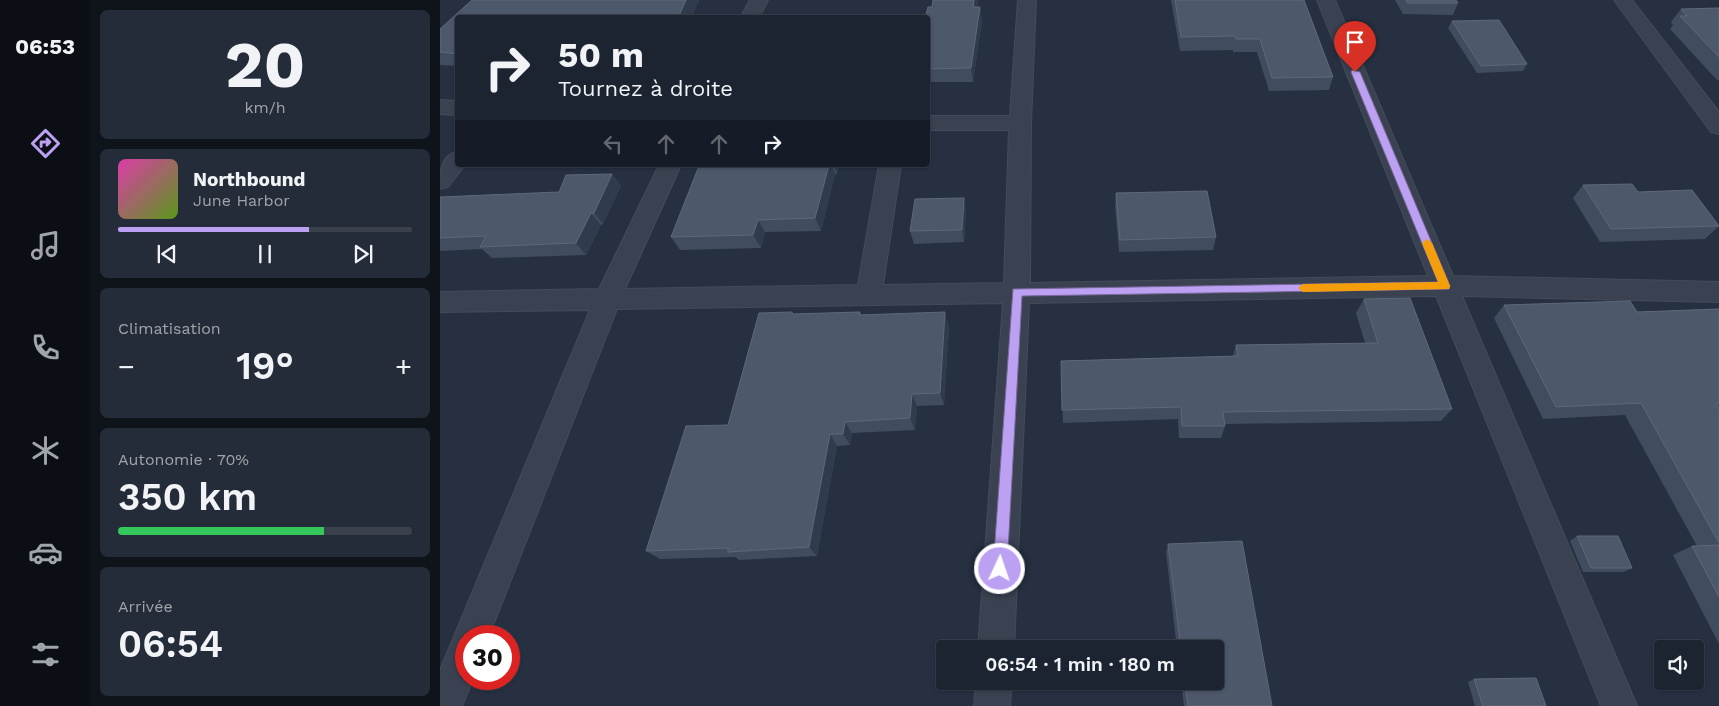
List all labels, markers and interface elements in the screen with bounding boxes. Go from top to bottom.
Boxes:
pin [1334,21,1376,72]
text: 20 [225,27,305,103]
icon: arrive [1341,28,1369,56]
text: 06:53 [15,34,75,59]
text: 50 m [558,34,644,76]
icon: right [475,35,540,100]
text: Tournez à droite [558,76,733,101]
text: km/h [244,98,286,117]
icon: directions [28,126,63,161]
icon: left [599,130,627,158]
icon: ahead [652,130,680,158]
icon: ahead [705,130,733,158]
icon: right [758,130,786,158]
text: Northbound [193,168,305,191]
text: June Harbor [193,191,290,210]
icon: music [28,228,63,263]
icon: previous [153,240,181,268]
icon: pause [251,240,279,268]
icon: next [349,240,377,268]
text: Climatisation [118,319,221,338]
icon: phone [28,330,63,365]
text: 19° [236,344,294,388]
text: − [118,350,135,383]
text: + [395,350,412,383]
icon: climate [28,433,63,468]
text: Autonomie · 70% [118,450,249,469]
text: 350 km [118,475,257,519]
icon: car [28,535,63,570]
position arrow [973,542,1025,594]
text: Arrivée [118,597,173,616]
text: 06:54 [118,622,223,666]
speed limit sign: 30 [455,625,520,690]
icon: filters [28,637,63,672]
map controls [1654,640,1704,690]
button: sound [1654,640,1704,690]
text: 06:54 · 1 min · 180 m [985,653,1175,676]

